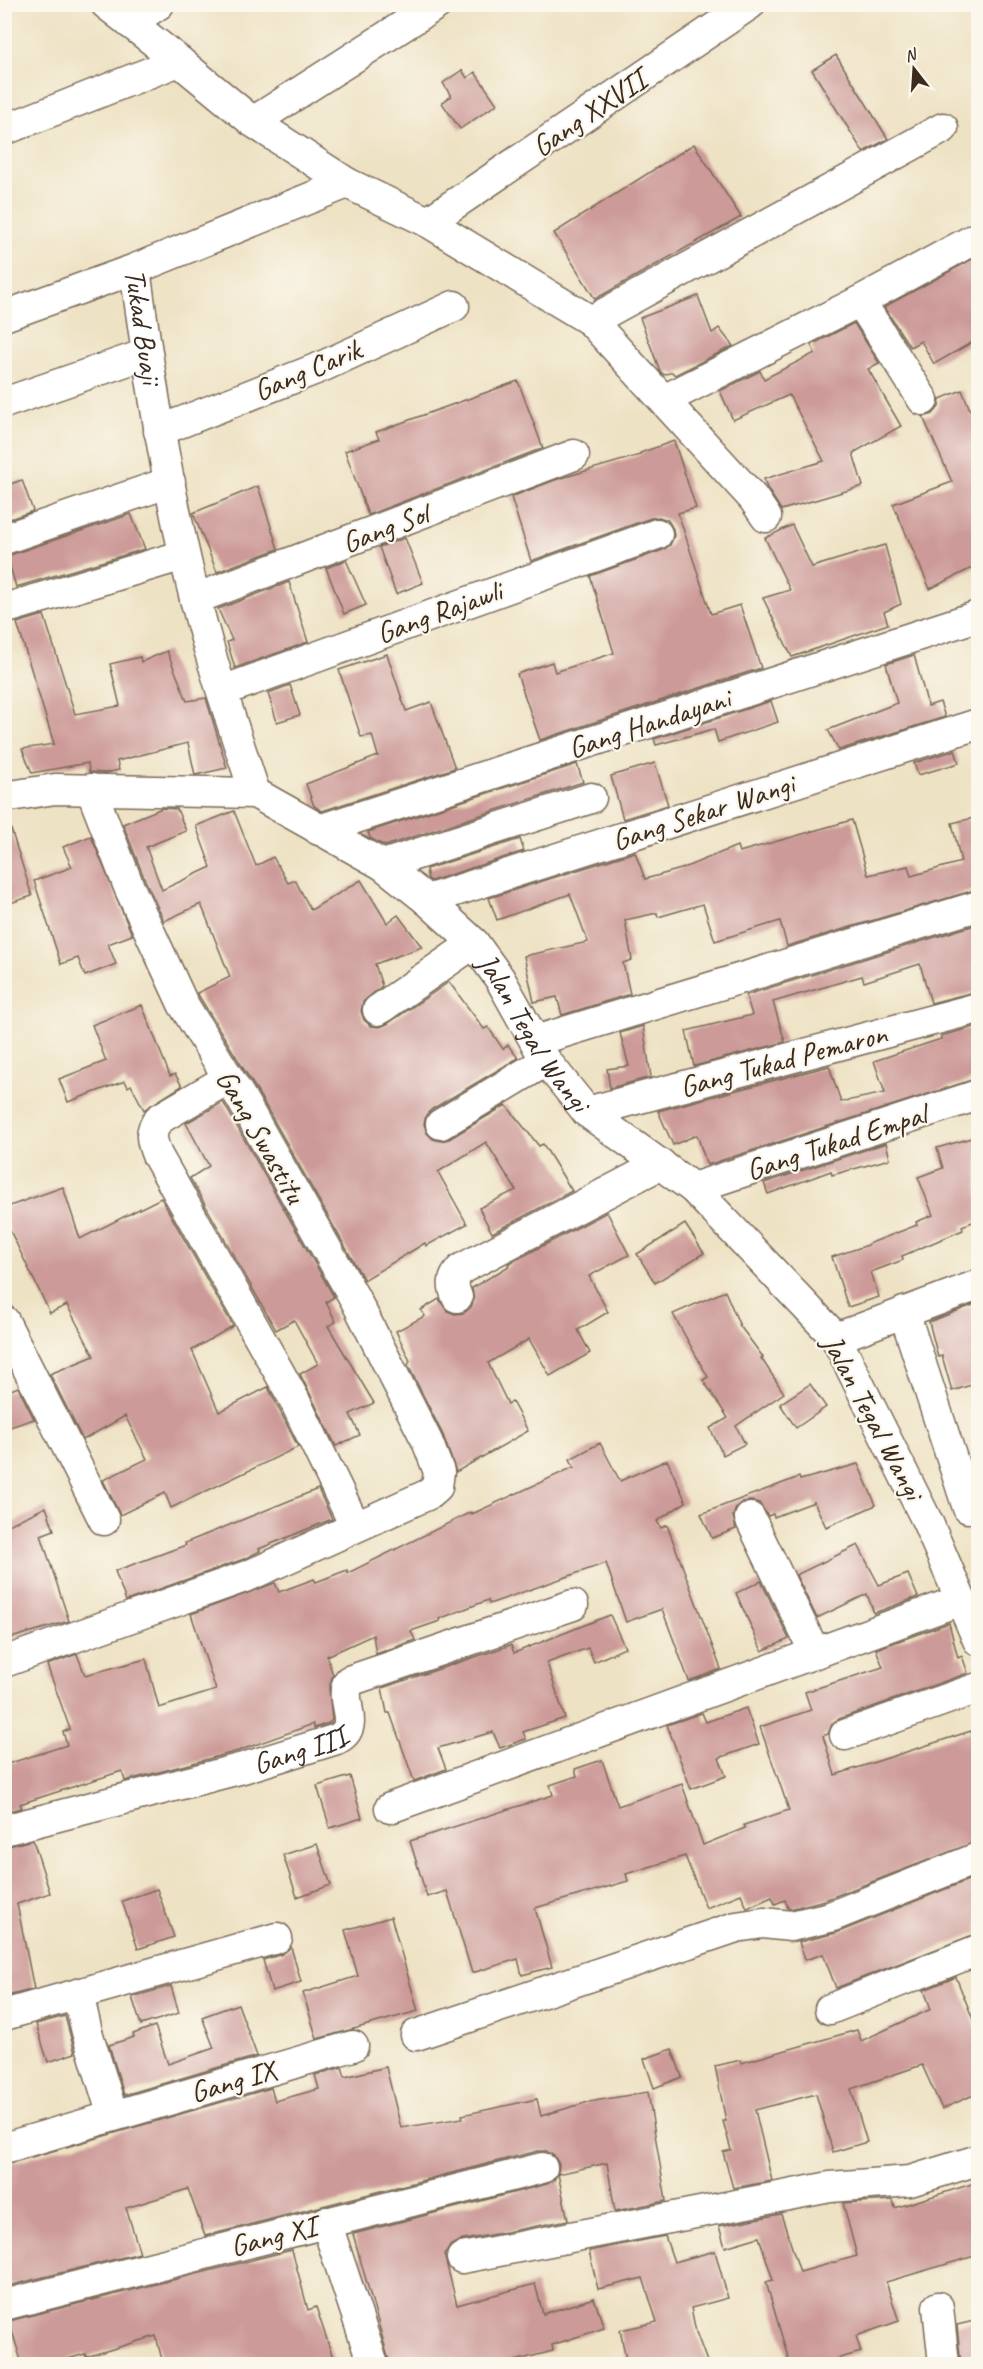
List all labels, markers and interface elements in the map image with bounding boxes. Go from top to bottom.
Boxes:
north arrow [884,39,944,99]
text: N [902,44,921,67]
street label: Gang XXVII [524,57,659,165]
street label: Tukad Buaji [116,266,171,390]
street label: Gang Carik [248,330,368,410]
street label: Gang Sol [336,492,438,562]
street label: Gang Rajawli [371,571,510,652]
street label: Gang Handayani [563,678,738,767]
street label: Gang Sekar Wangi [607,764,802,859]
street label: Jalan Tegal Wangi [467,944,600,1122]
street label: Gang Tukad Pemaron [675,1014,892,1106]
street label: Gang Swastitu [208,1062,315,1211]
street label: Gang Tukad Empal [741,1093,936,1189]
street label: Jalan Tegal Wangi [813,1326,934,1509]
street label: Gang III [248,1715,360,1783]
street label: Gang IX [186,2050,282,2111]
street label: Gang XI [226,2205,327,2265]

